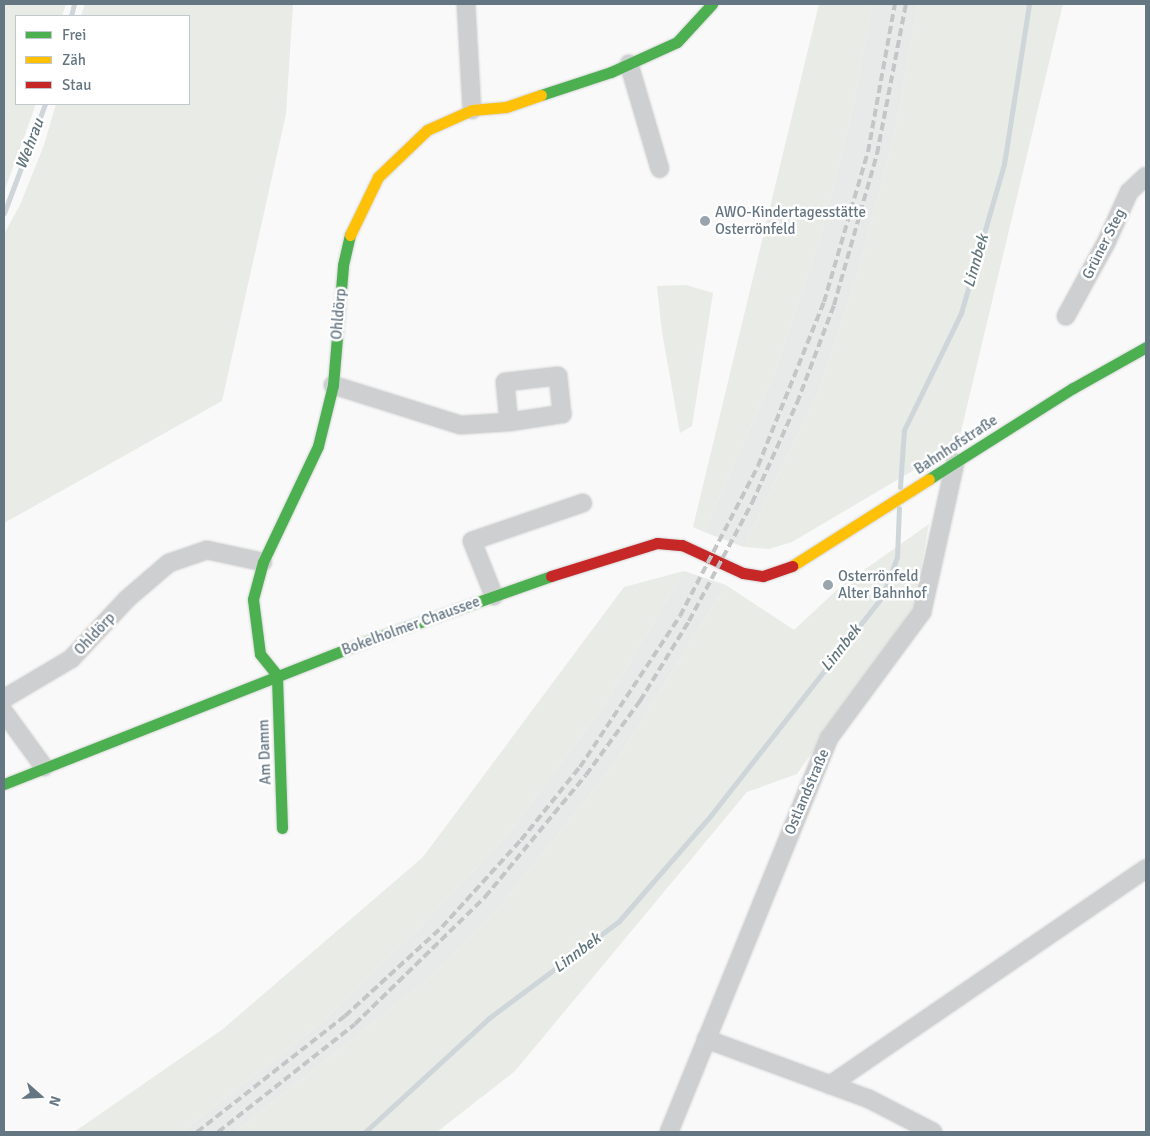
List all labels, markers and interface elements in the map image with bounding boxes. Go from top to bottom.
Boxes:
legend [15,15,190,105]
text: Frei [62,26,86,44]
text: Zäh [62,51,86,69]
text: Stau [62,76,91,94]
water label: Wehrau [12,116,48,172]
place label: AWO-Kindertagesstätte Osterrönfeld [715,203,866,238]
street label: Grüner Steg [1079,206,1129,282]
marker: AWO-Kindertagesstätte Osterrönfeld [699,215,711,227]
water label: Linnbek [959,232,993,290]
street label: Ohldörp [328,288,350,340]
street label: Bahnhofstraße [911,411,1001,479]
place label: Osterrönfeld Alter Bahnhof [838,567,927,602]
marker: Osterrönfeld Alter Bahnhof [822,579,834,591]
street label: Bokelholmer Chaussee [339,593,483,659]
street label: Ohldörp [71,609,119,659]
water label: Linnbek [817,621,865,675]
street label: Am Damm [255,719,275,785]
street label: Ostlandstraße [781,746,833,838]
water label: Linnbek [550,929,604,977]
north arrow [15,1071,65,1121]
text: N [45,1094,64,1108]

